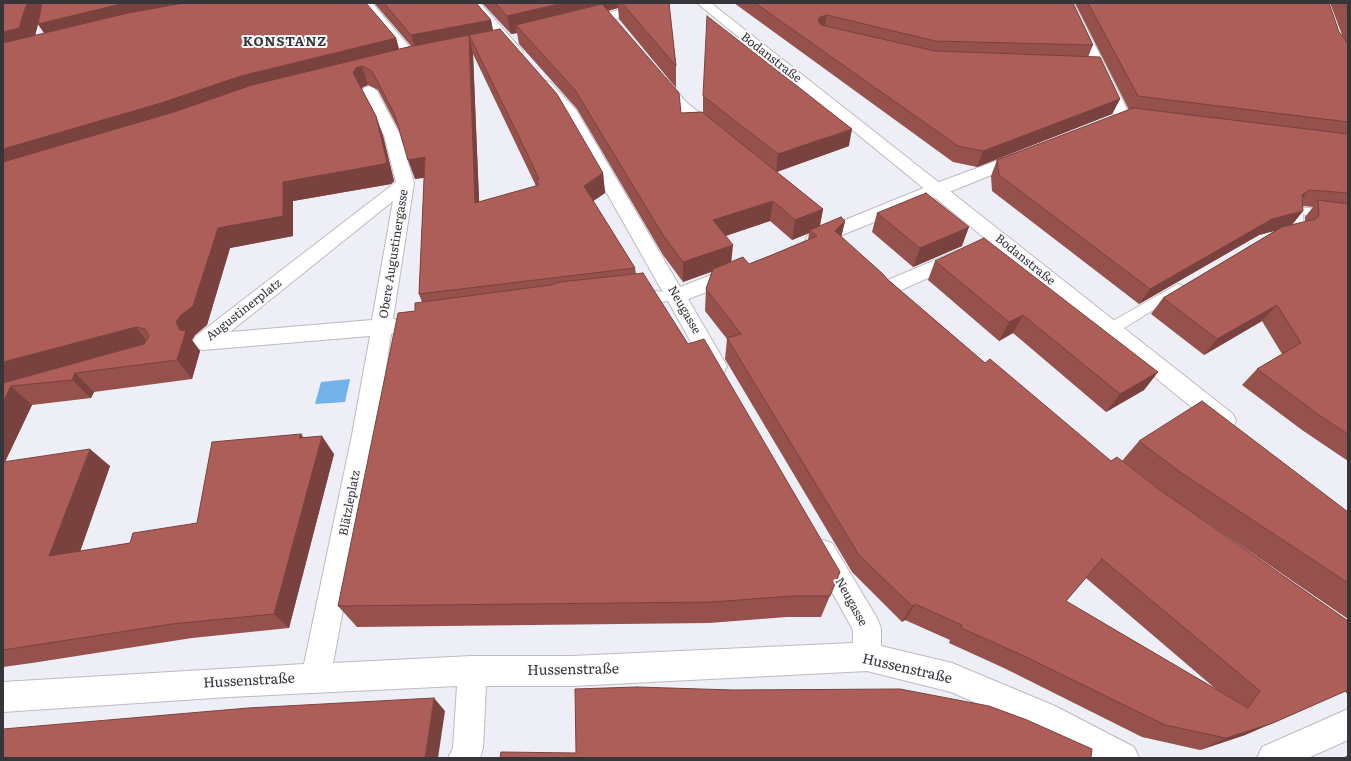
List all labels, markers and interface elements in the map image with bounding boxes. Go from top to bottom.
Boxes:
street label: Bodanstraße [738,30,804,86]
district label: KONSTANZ [243,34,327,50]
street label: Obere Augustinergasse [377,188,411,320]
street label: Bodanstraße [992,231,1058,289]
street label: Augustinerplatz [203,276,285,344]
street label: Neugasse [664,283,704,337]
street label: Blätzleplatz [337,469,363,537]
street label: Neugasse [832,575,870,629]
street label: Hussenstraße [860,650,954,688]
street label: Hussenstraße [527,661,619,679]
street label: Hussenstraße [203,670,295,692]

